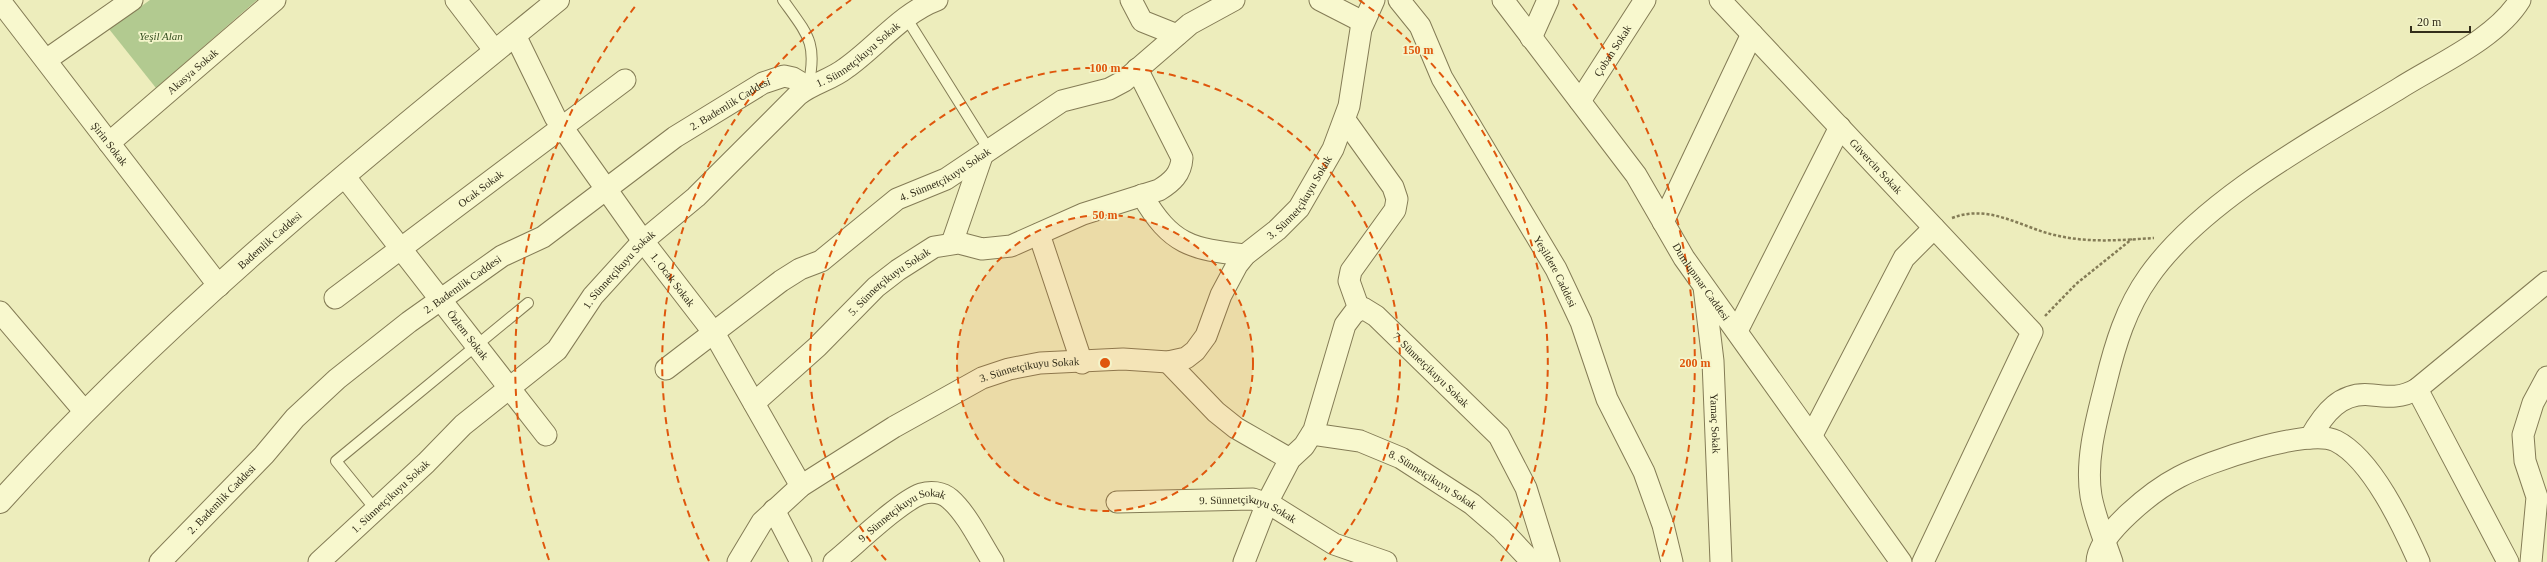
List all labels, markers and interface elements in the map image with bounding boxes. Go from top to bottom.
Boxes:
scale bar [2411,8,2470,34]
text: 20 m [2417,15,2442,29]
street label: 1. Sünnetçikuyu Sokak [814,19,902,89]
street label: Çoban Sokak [1591,22,1634,79]
park label: Yeşil Alan [139,30,183,42]
text: 150 m [1403,43,1434,57]
street label: Akasya Sokak [164,46,221,96]
text: 100 m [1090,61,1121,75]
street label: 2. Bademlik Caddesi [688,75,772,132]
street label: Şirin Sokak [89,120,130,168]
street label: Güvercin Sokak [1847,136,1905,197]
street label: 4. Sünnetçikuyu Sokak [898,145,993,203]
street label: 3. Sünnetçikuyu Sokak [1264,153,1334,242]
street label: Ocak Sokak [455,167,506,210]
text: 50 m [1093,208,1118,222]
street label: Bademlik Caddesi [235,209,304,271]
street label: 1. Sünnetçikuyu Sokak [580,227,658,311]
street label: Yeşildere Caddesi [1531,233,1579,309]
street label: Dumlupınar Caddesi [1671,241,1732,323]
street label: 5. Sünnetçikuyu Sokak [846,245,933,318]
street label: 1. Ocak Sokak [648,250,698,309]
street label: 2. Bademlik Caddesi [421,253,503,316]
street label: Özlem Sokak [445,308,491,362]
street label: 7. Sünnetçikuyu Sokak [1391,330,1472,410]
street label: 3. Sünnetçikuyu Sokak [978,355,1080,384]
centre of rings [1098,356,1112,370]
text: 200 m [1680,356,1711,370]
street label: Yamaç Sokak [1708,393,1723,454]
street label: 8. Sünnetçikuyu Sokak [1387,448,1480,512]
street label: 1. Sünnetçikuyu Sokak [349,457,432,535]
street label: 2. Bademlik Caddesi [185,462,258,536]
street label: 9. Sünnetçikuyu Sokak [856,486,948,544]
street label: 9. Sünnetçikuyu Sokak [1199,493,1299,525]

